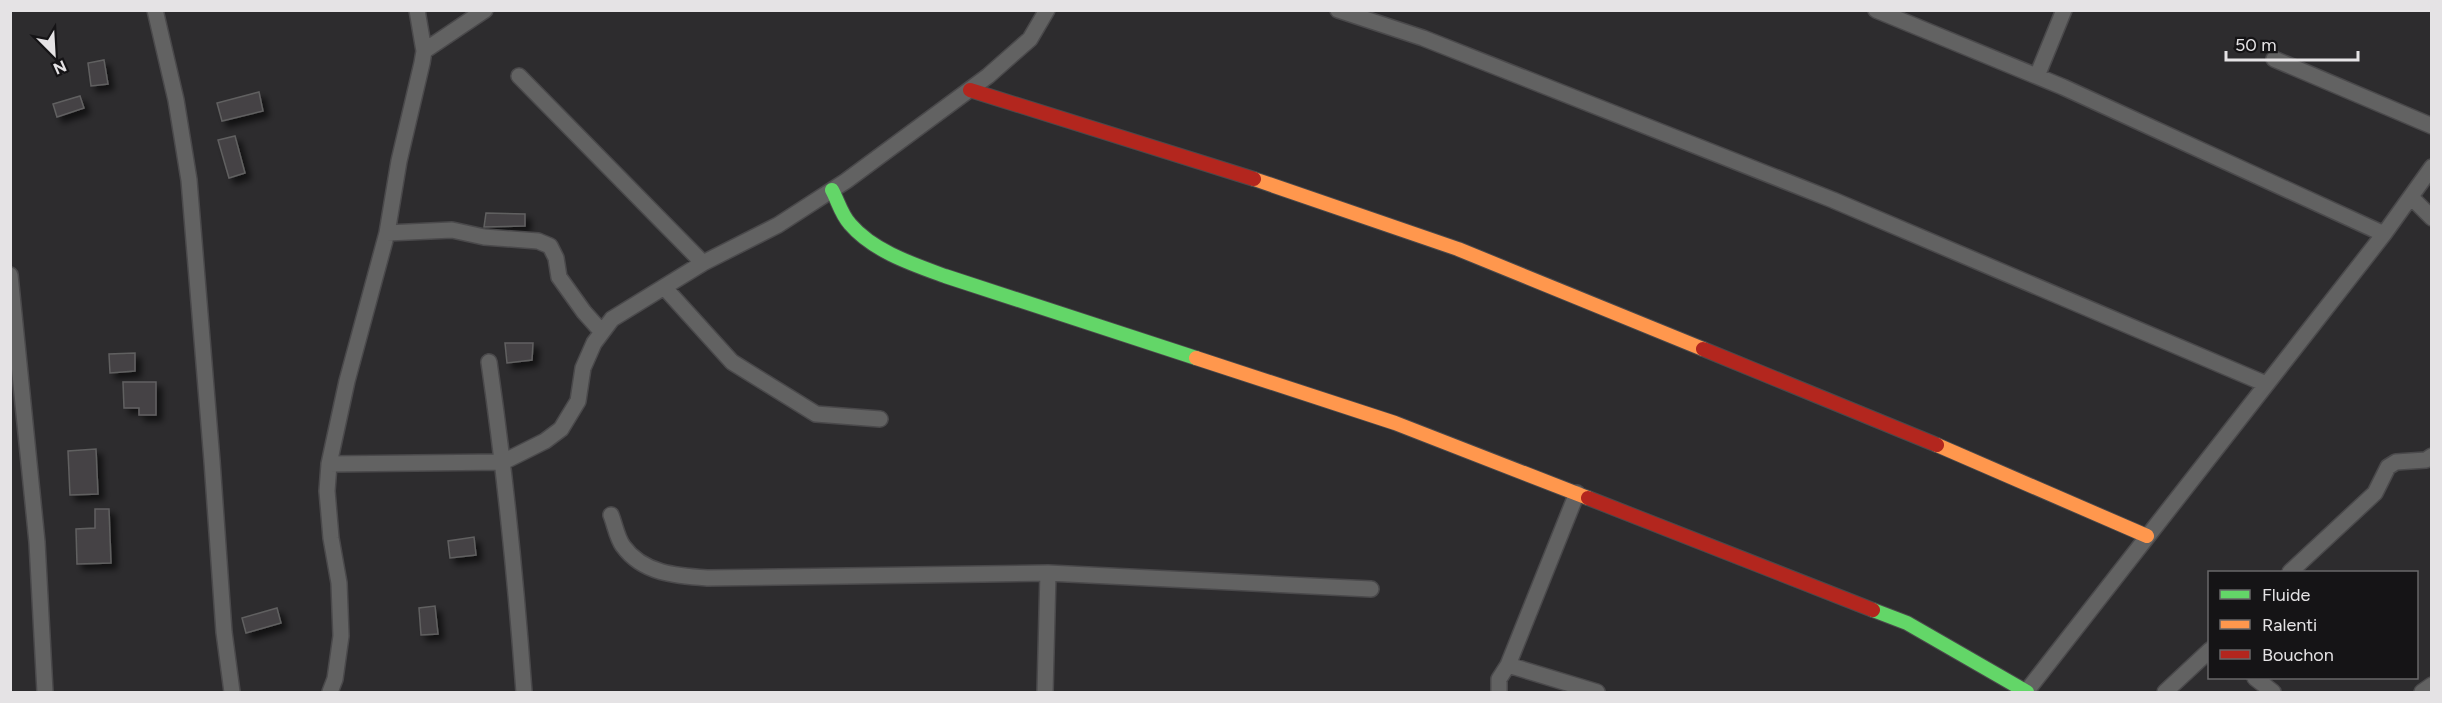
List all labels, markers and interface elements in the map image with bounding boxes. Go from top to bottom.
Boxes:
north arrow [24,24,84,84]
scale bar [2226,24,2358,62]
text: 50 m [2235,34,2277,56]
text: N [50,56,69,78]
legend [2208,571,2418,679]
text: Fluide [2262,584,2311,606]
text: Ralenti [2262,614,2317,636]
text: Bouchon [2262,644,2334,666]

